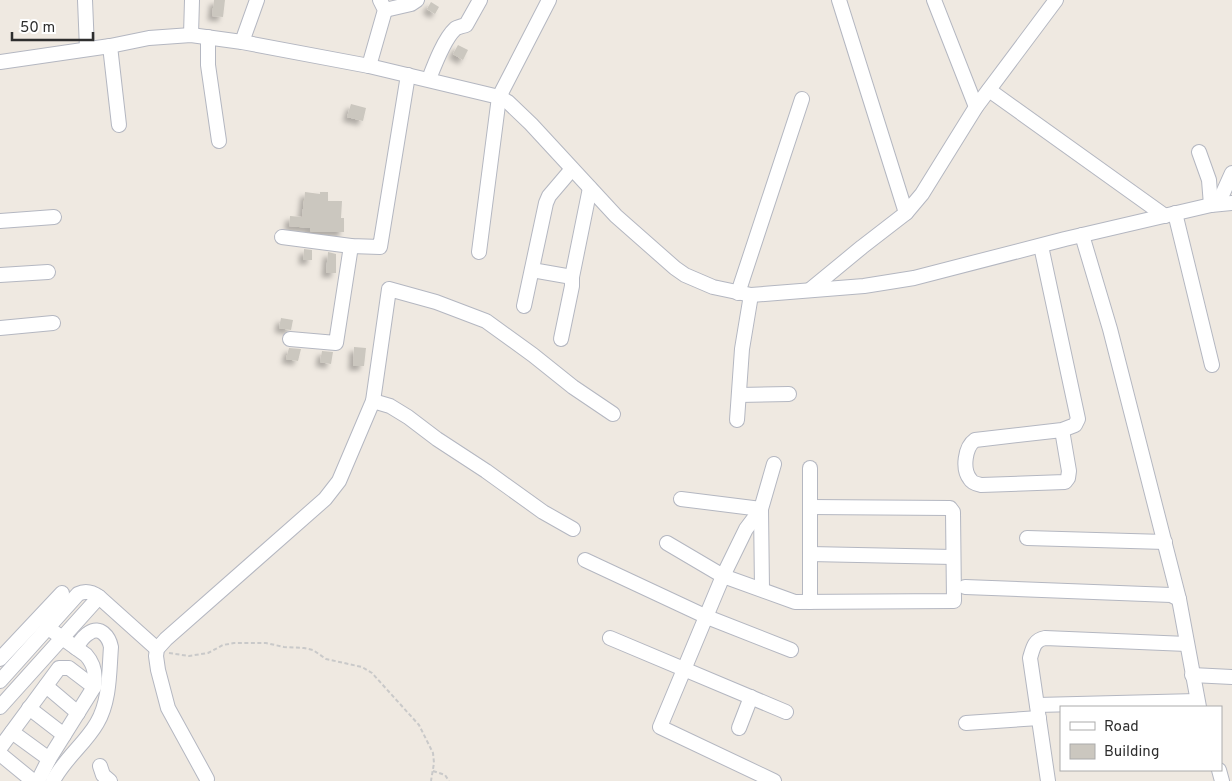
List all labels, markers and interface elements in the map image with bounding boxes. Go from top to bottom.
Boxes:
scale bar [12,10,94,42]
text: 50 m [20,19,55,38]
legend [1060,706,1222,771]
text: Road [1104,718,1139,737]
text: Building [1104,743,1159,762]

